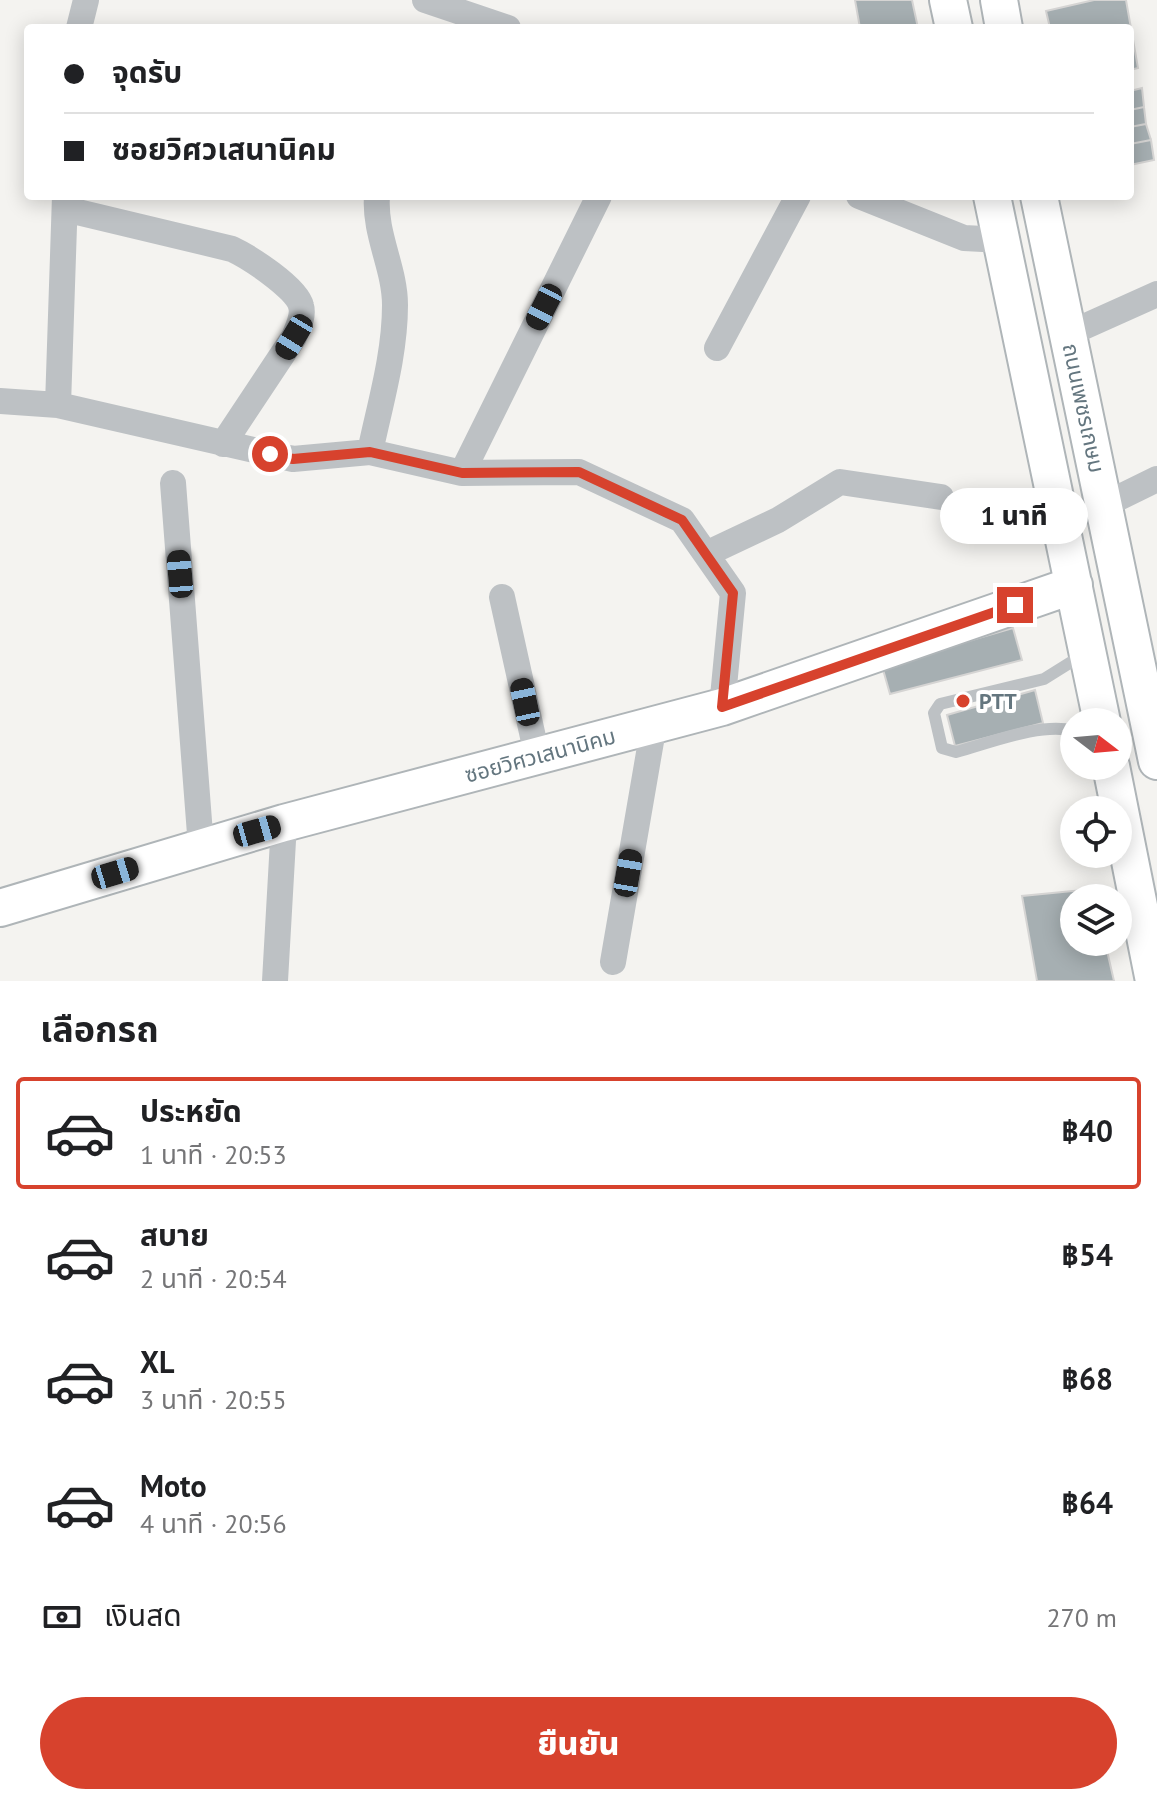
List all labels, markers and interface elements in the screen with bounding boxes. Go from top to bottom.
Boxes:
text: จุดรับ [112,52,182,91]
text: ซอยวิศวเสนานิคม [112,129,336,168]
car [522,280,566,334]
car [271,310,317,364]
street label: ถนนเพชรเกษม [1057,341,1111,475]
route start [252,436,288,472]
callout: 1 นาที [941,489,1089,545]
text: 1 นาที [981,499,1047,532]
car [166,549,194,599]
route end [997,587,1033,623]
car [508,676,542,728]
place label: PTT [979,687,1017,715]
marker: PTT [954,692,972,710]
north arrow [1060,708,1132,780]
map controls [1060,708,1132,956]
street label: ซอยวิศวเสนานิคม [461,721,619,789]
button: locate [1060,796,1132,868]
car [231,813,283,849]
car [612,847,644,899]
car [89,855,141,891]
button: layers [1060,884,1132,956]
text: เลือกรถ [40,1005,159,1052]
text: ประหยัด [140,1091,242,1130]
icon: car [44,1097,116,1169]
text: ฿40 [1061,1111,1113,1150]
text: 1 นาที · 20:53 [140,1138,287,1171]
text: สบาย [140,1215,209,1254]
icon: car [44,1221,116,1293]
text: ฿54 [1061,1235,1113,1274]
text: 2 นาที · 20:54 [140,1262,287,1295]
text: XL [140,1342,174,1381]
icon: car [44,1345,116,1417]
text: ฿68 [1061,1359,1113,1398]
text: 3 นาที · 20:55 [140,1383,287,1416]
text: Moto [140,1466,207,1505]
icon: car [44,1469,116,1541]
text: ฿64 [1061,1483,1113,1522]
text: 4 นาที · 20:56 [140,1507,287,1540]
icon: cash [40,1595,84,1639]
text: เงินสด [104,1595,182,1634]
text: 270 m [1046,1601,1117,1634]
button: ยืนยัน [40,1697,1117,1789]

